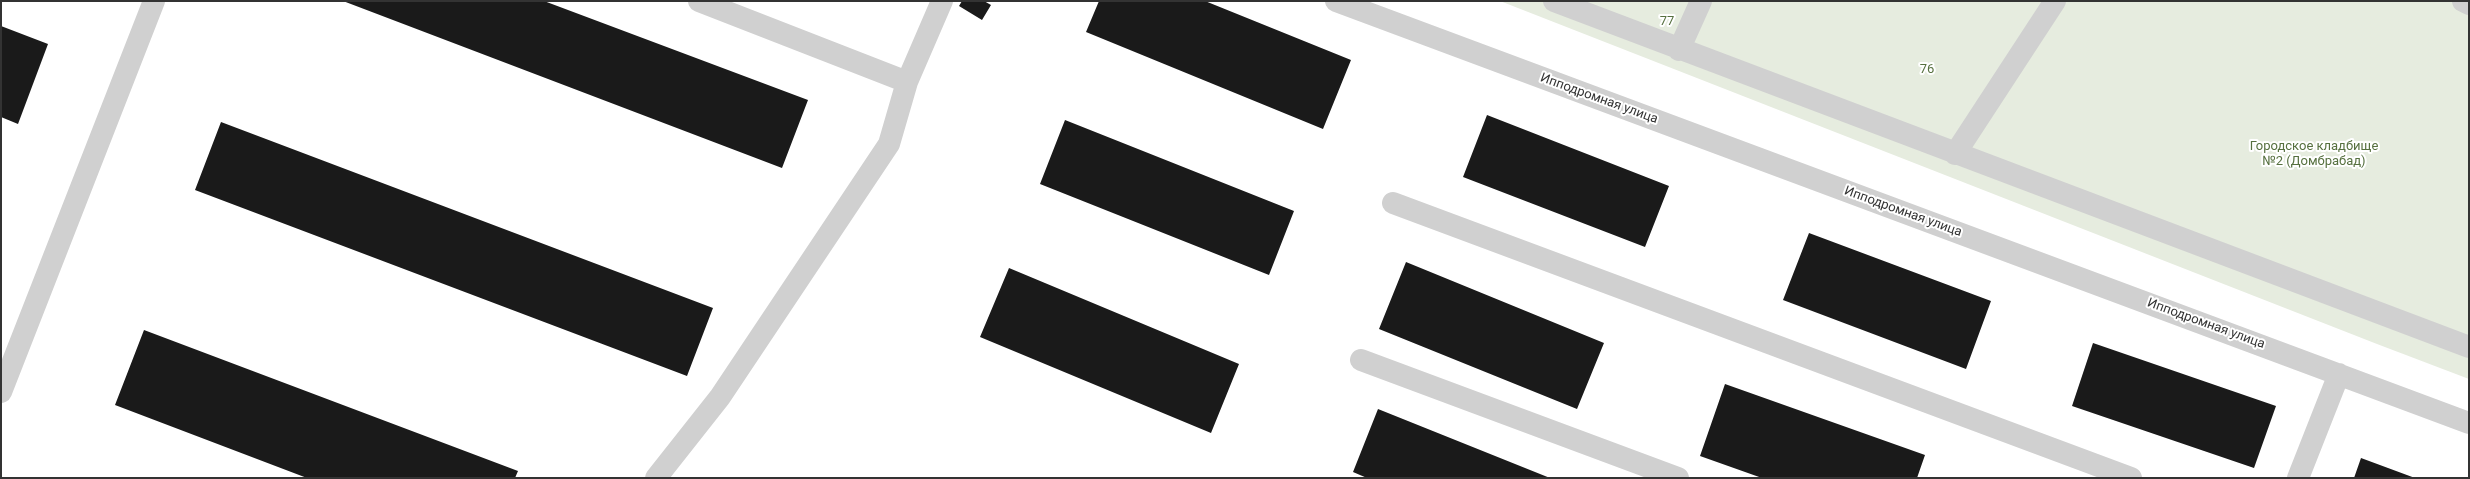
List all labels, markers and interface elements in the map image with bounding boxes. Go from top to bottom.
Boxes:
park label: 77 [1660,14,1674,30]
park label: 76 [1920,62,1934,78]
street label: Ипподромная улица [1538,70,1660,128]
park label: Городское кладбище №2 (Домбрабад) [2250,139,2378,170]
street label: Ипподромная улица [1842,183,1964,241]
street label: Ипподромная улица [2145,295,2267,353]

